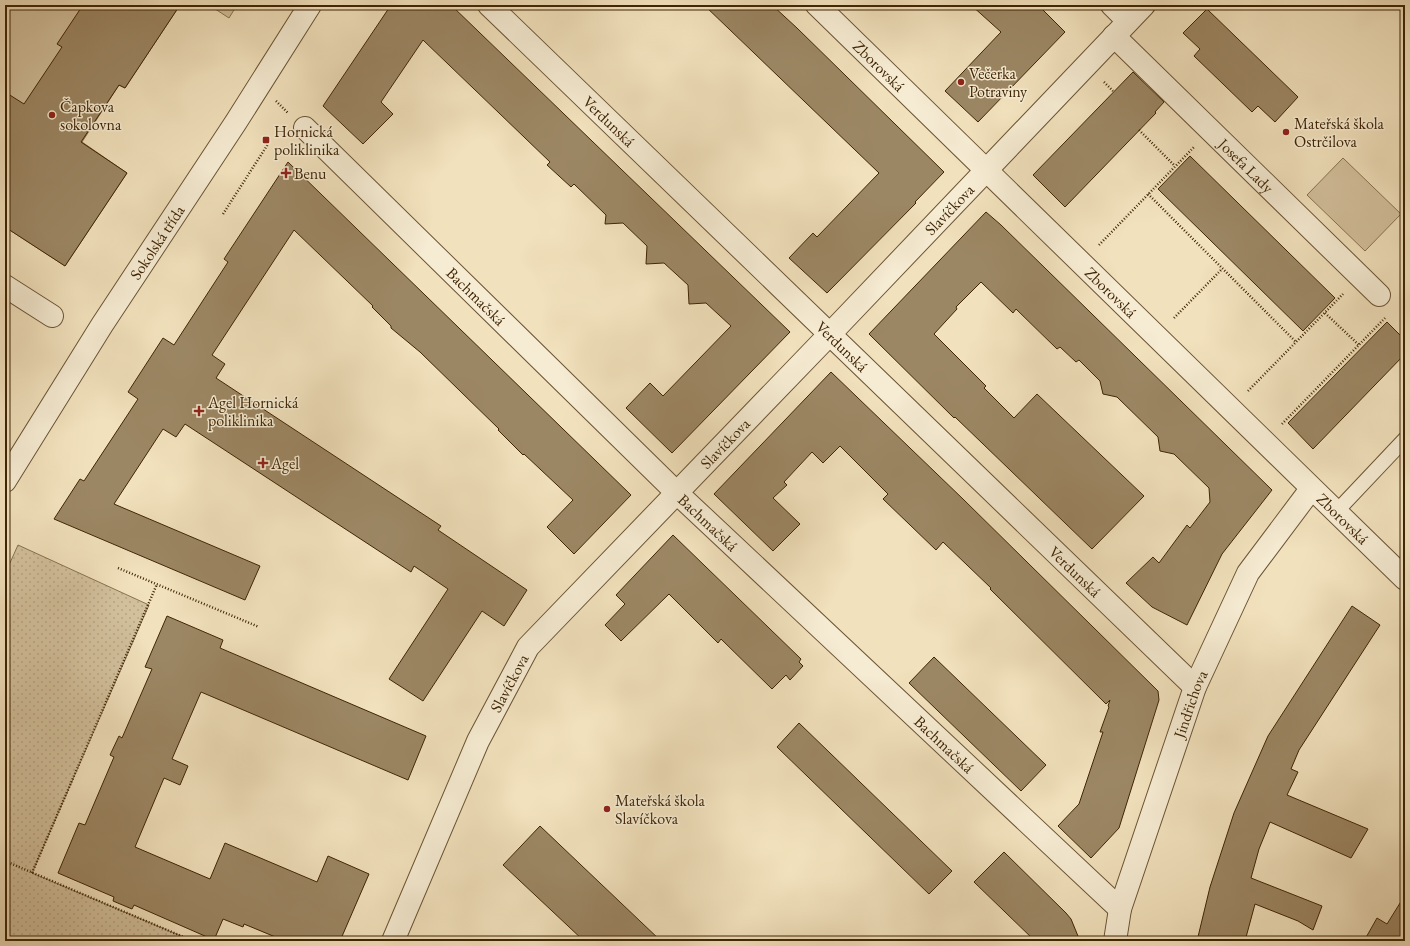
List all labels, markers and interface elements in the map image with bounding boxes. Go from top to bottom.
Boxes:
street label: Zborovská [848,36,910,97]
place label: Večerka Potraviny [969,63,1028,102]
marker: Večerka Potraviny [956,77,966,87]
street label: Verdunská [578,91,640,152]
place label: Čapkova sokolovna [60,96,122,135]
marker: Čapkova sokolovna [47,110,57,120]
place label: Mateřská škola Ostrčilova [1294,113,1385,152]
place label: Hornická poliklinika [274,121,340,160]
marker: Mateřská škola Ostrčilova [1281,127,1291,137]
street label: Josefa Lady [1212,132,1279,198]
marker: Hornická poliklinika [261,135,271,145]
place label: Benu [294,163,327,184]
marker: Benu [281,168,291,178]
street label: Slavíčkova [920,179,979,240]
street label: Sokolská třída [125,201,190,284]
street label: Zborovská [1080,262,1142,323]
street label: Bachmačská [442,263,511,331]
street label: Verdunská [811,316,873,377]
place label: Agel Hornická poliklinika [207,392,299,431]
marker: Agel Hornická poliklinika [193,405,205,417]
street label: Slavíčkova [696,413,755,474]
place label: Agel [270,453,299,474]
marker: Agel [258,458,268,468]
street label: Bachmačská [673,489,743,556]
street label: Zborovská [1312,489,1374,549]
street label: Verdunská [1044,542,1106,602]
street label: Slavíčkova [485,650,534,716]
street label: Jindřichova [1168,666,1213,743]
street label: Bachmačská [910,711,979,778]
place label: Mateřská škola Slavíčkova [615,790,706,829]
marker: Mateřská škola Slavíčkova [602,804,612,814]

